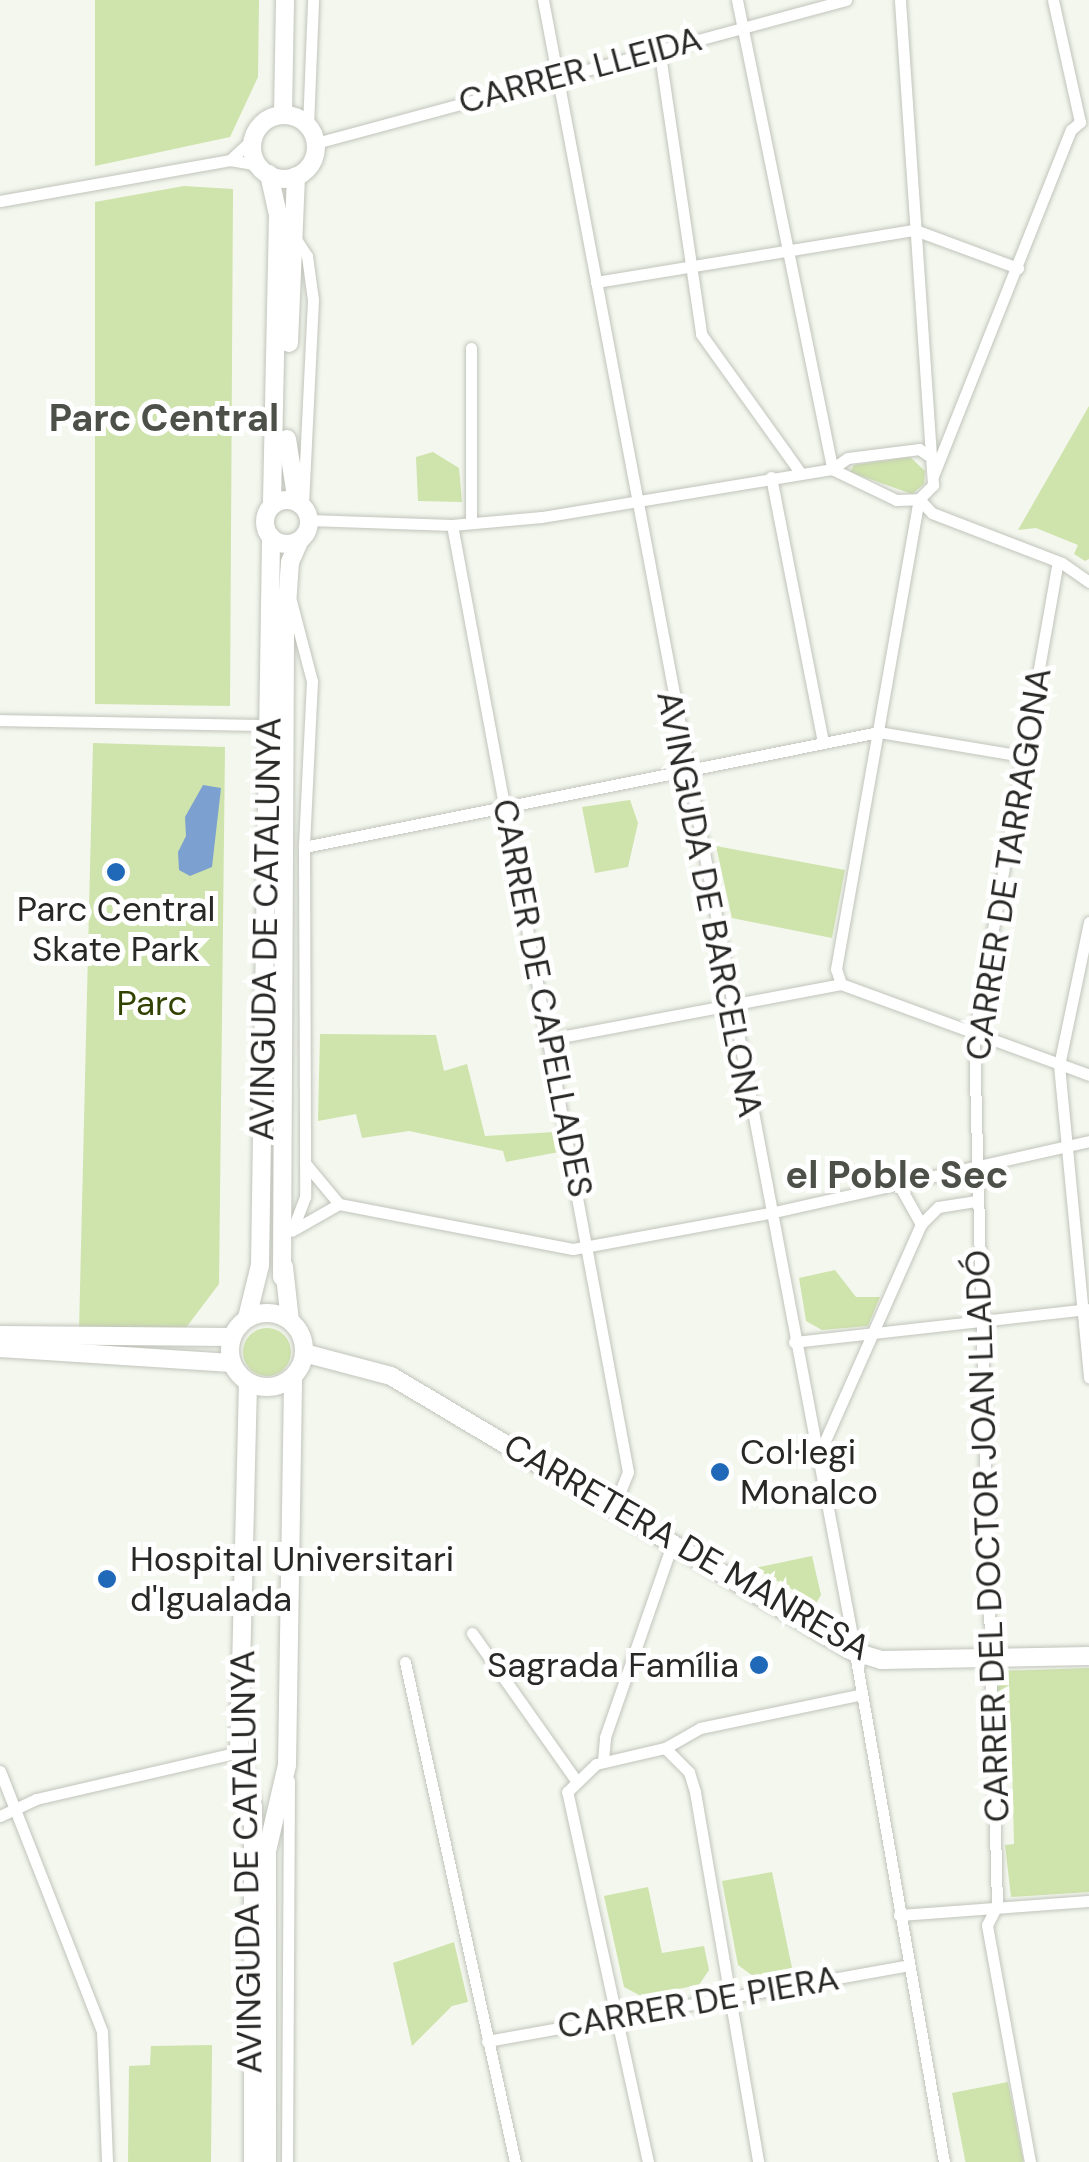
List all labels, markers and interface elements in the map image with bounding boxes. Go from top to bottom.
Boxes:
street label: CARRER LLEIDA [454,17,706,123]
district label: Parc Central [49,396,279,442]
street label: CARRER DE TARRAGONA [956,665,1060,1063]
street label: AVINGUDA DE BARCELONA [648,687,772,1121]
street label: AVINGUDA DE CATALUNYA [240,717,290,1141]
street label: CARRER DE CAPELLADES [484,795,602,1201]
marker: Parc Central Skate Park [105,861,127,883]
place label: Parc Central Skate Park [17,888,215,970]
park label: Parc [117,982,187,1024]
district label: el Poble Sec [785,1153,1009,1199]
street label: CARRER DEL DOCTOR JOAN LLADÓ [956,1249,1018,1823]
street label: CARRETERA DE MANRESA [496,1425,878,1669]
place label: Col·legi Monalco [740,1431,878,1513]
marker: Col·legi Monalco [709,1461,731,1483]
place label: Hospital Universitari d'Igualada [130,1538,454,1620]
marker: Hospital Universitari d'Igualada [94,1566,120,1592]
place label: Sagrada Família [487,1644,739,1686]
street label: AVINGUDA DE CATALUNYA [221,1650,271,2074]
marker: Sagrada Família [748,1654,770,1676]
street label: CARRER DE PIERA [554,1957,842,2047]

